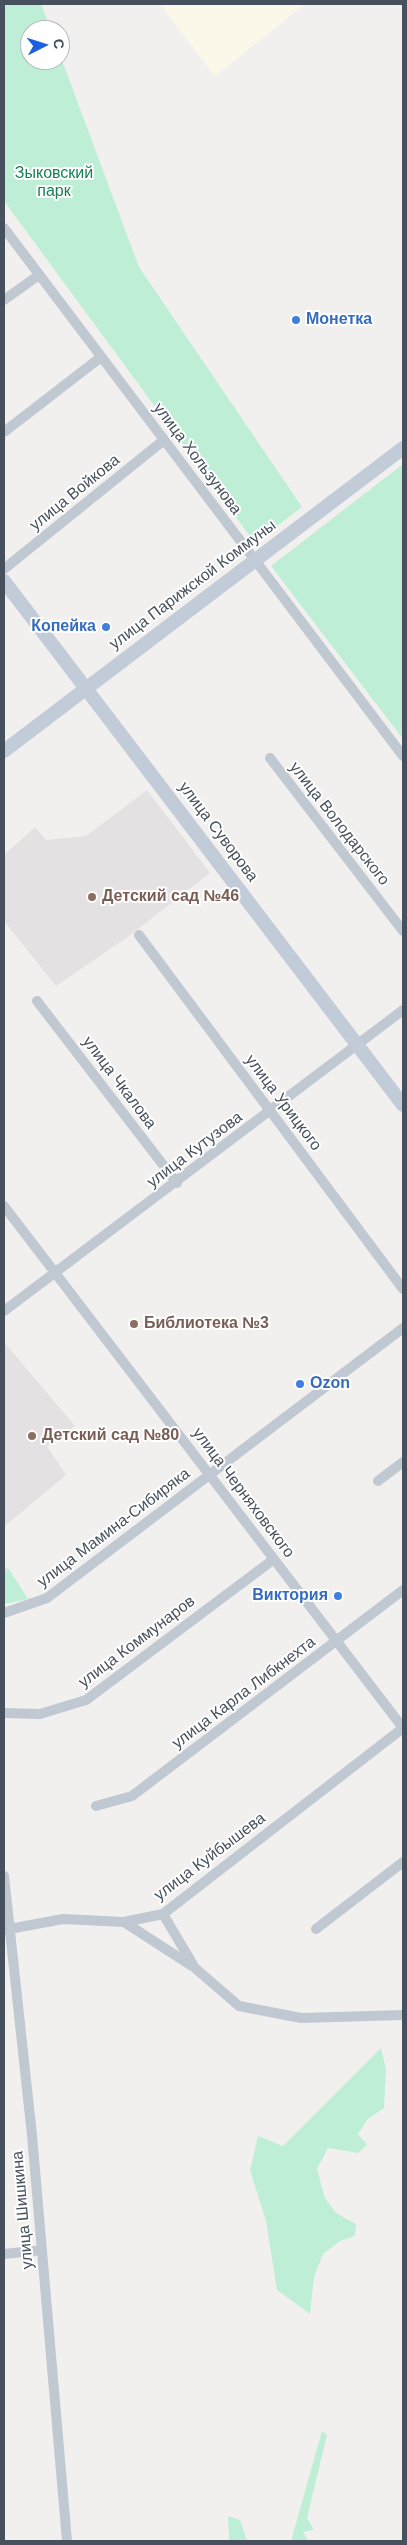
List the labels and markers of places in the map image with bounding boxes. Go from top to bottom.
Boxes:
place label: Монетка [306,310,372,330]
marker: Монетка [290,314,302,326]
place label: Копейка [31,617,96,637]
marker: Копейка [100,621,112,633]
place label: Детский сад №46 [102,887,239,907]
marker: Детский сад №46 [86,891,98,903]
place label: Библиотека №3 [144,1314,269,1334]
marker: Библиотека №3 [128,1318,140,1330]
place label: Ozon [310,1374,350,1394]
marker: Ozon [294,1378,306,1390]
place label: Детский сад №80 [42,1426,179,1446]
marker: Детский сад №80 [26,1430,38,1442]
place label: Виктория [252,1586,328,1606]
marker: Виктория [332,1590,344,1602]

